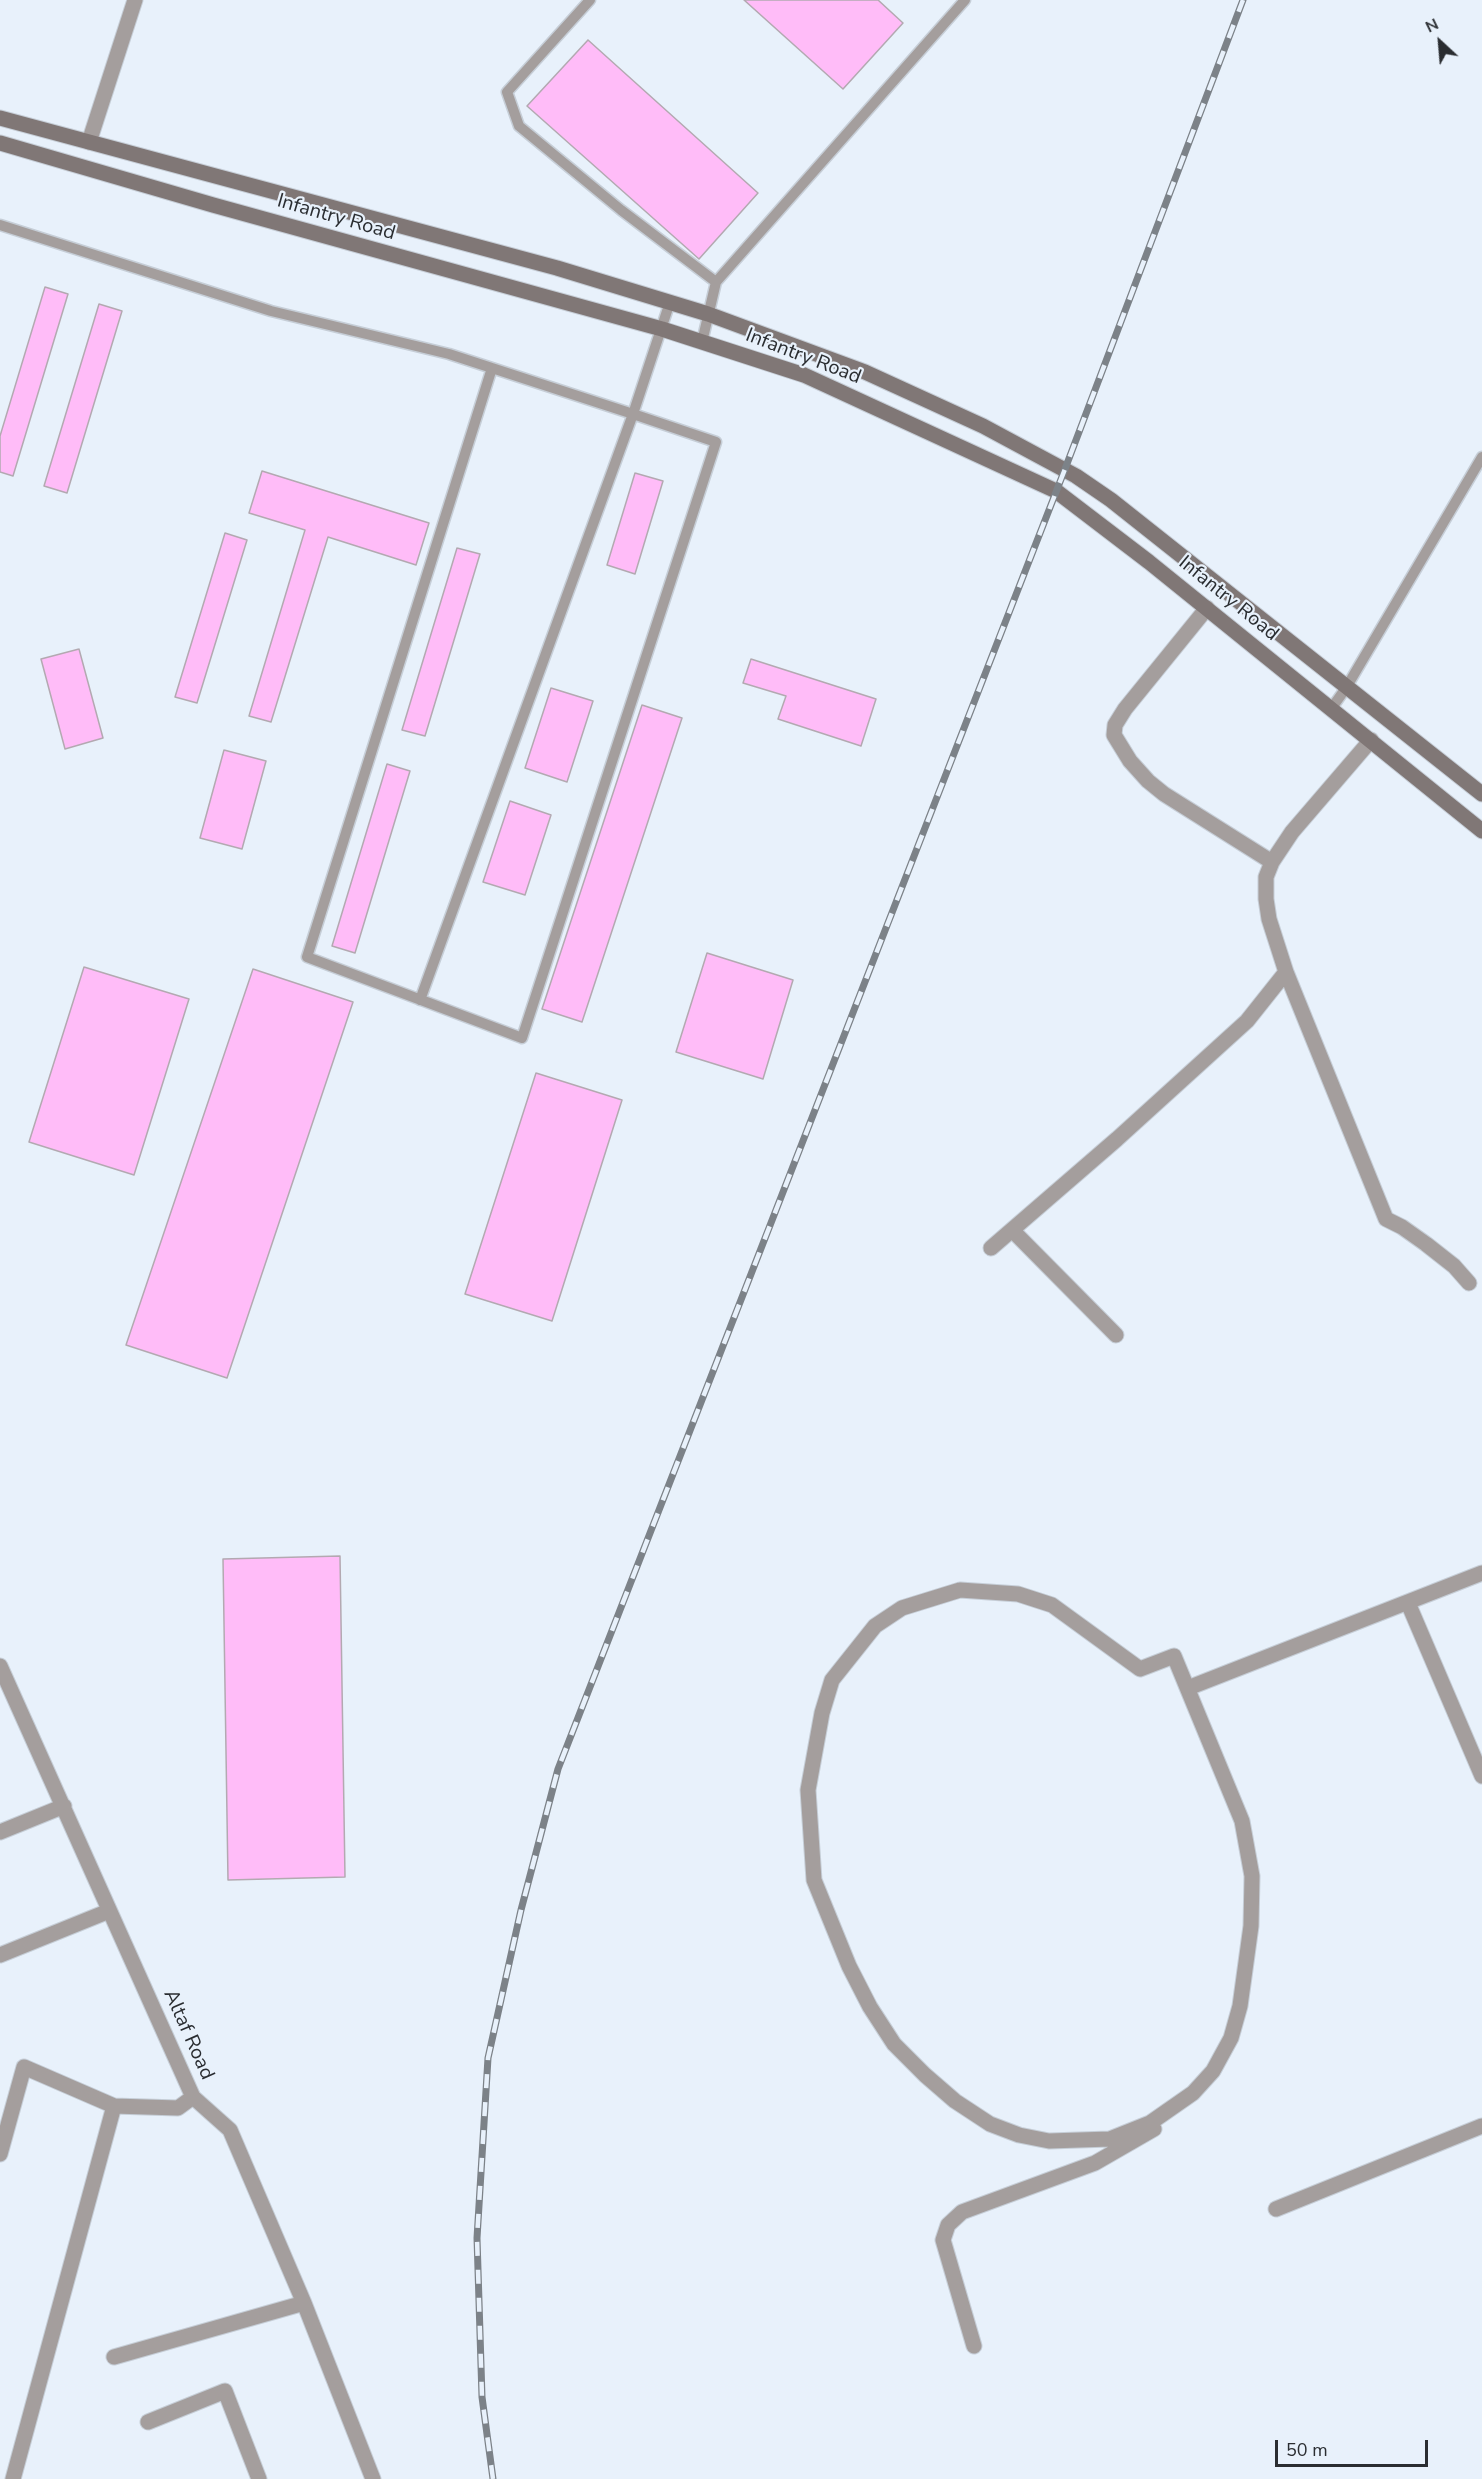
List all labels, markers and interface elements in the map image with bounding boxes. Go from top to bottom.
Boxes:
north arrow [1410,12,1470,72]
text: N [1422,13,1442,38]
street label: Infantry Road [274,190,398,246]
street label: Infantry Road [742,324,864,390]
street label: Infantry Road [1173,551,1283,647]
street label: Altaf Road [157,1986,219,2084]
scale bar [1278,2428,1431,2466]
text: 50 m [1286,2438,1328,2462]

